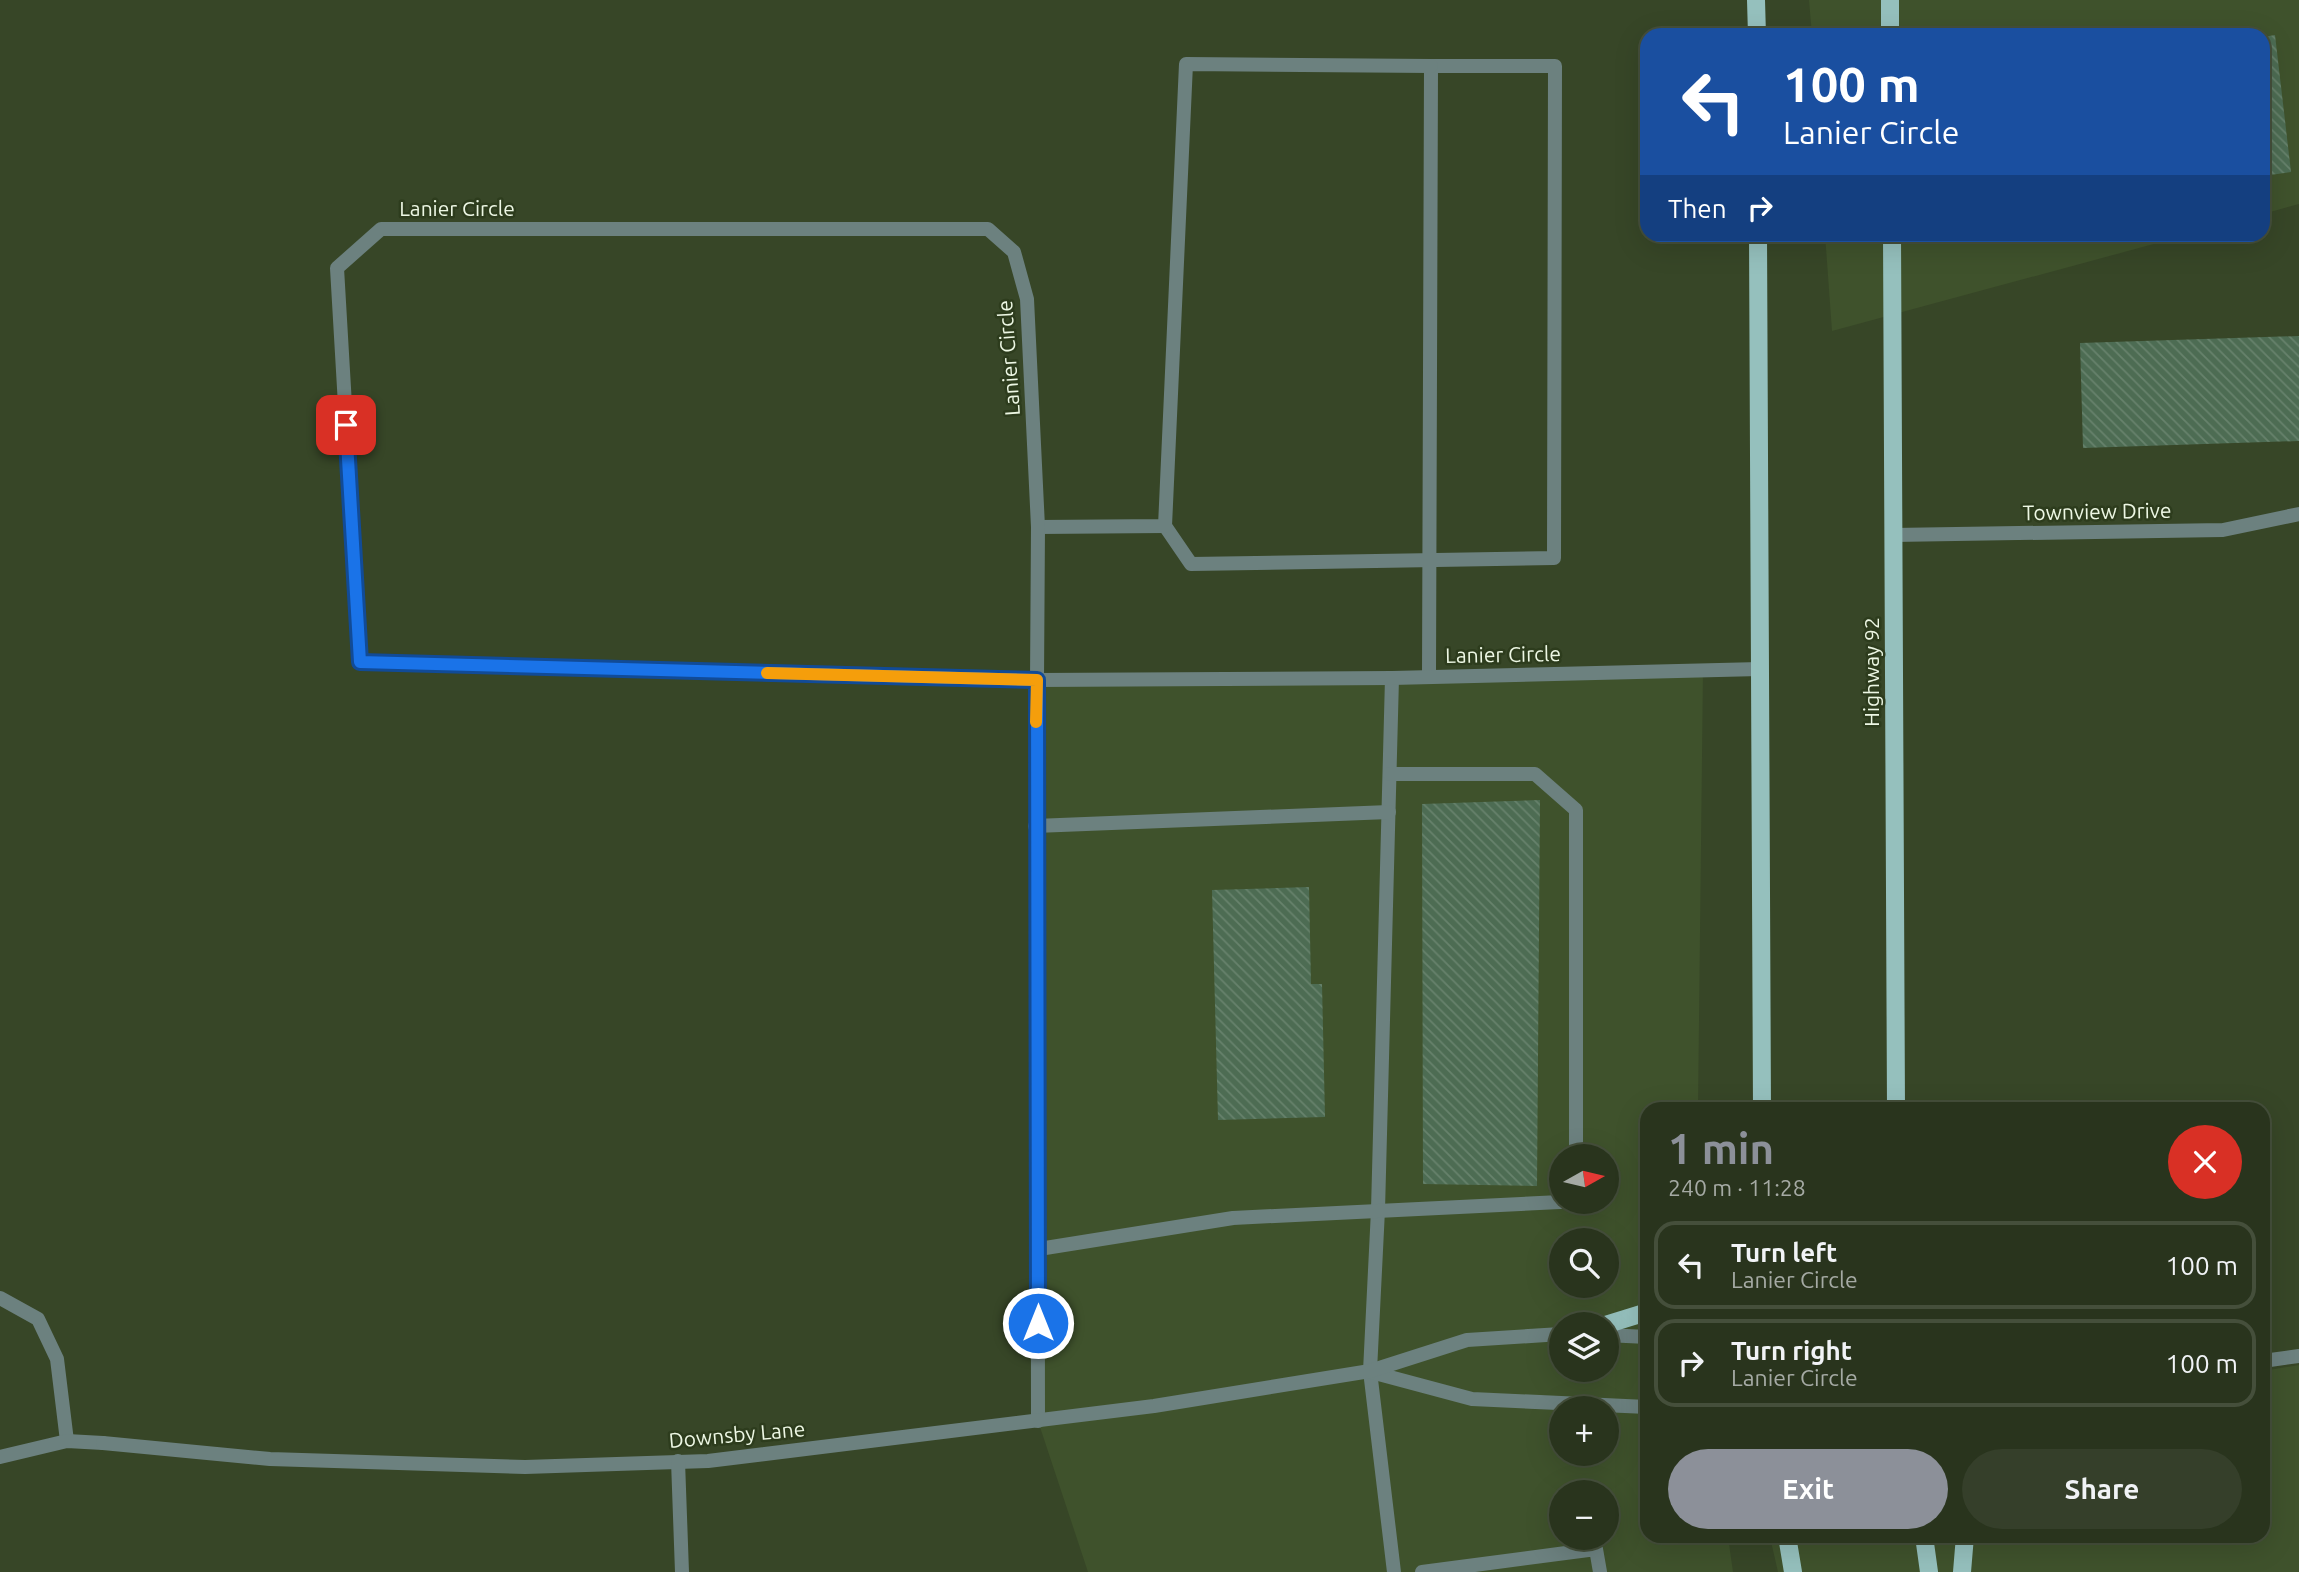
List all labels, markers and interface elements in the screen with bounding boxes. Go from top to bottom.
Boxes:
icon: left [1668,56,1759,147]
text: 100 m [1783,56,1920,111]
text: Lanier Circle [1783,114,1959,150]
icon: right [1741,189,1779,227]
text: Then [1668,194,1727,223]
street label: Lanier Circle [399,196,515,220]
street label: Lanier Circle [992,299,1024,417]
pin [316,395,376,455]
icon: arrive [327,406,365,444]
street label: Townview Drive [2022,498,2172,524]
street label: Highway 92 [1859,617,1883,727]
street label: Lanier Circle [1445,641,1561,667]
text: 1 min [1668,1125,1774,1172]
button: close [2168,1125,2242,1199]
north arrow [1549,1144,1619,1214]
map controls [1549,1144,1619,1550]
text: 240 m · 11:28 [1668,1175,1806,1200]
button: search [1549,1228,1619,1298]
text: Turn left [1731,1238,1837,1267]
icon: left [1672,1246,1710,1284]
text: 100 m [2166,1251,2238,1280]
text: Lanier Circle [1731,1267,1858,1292]
position arrow [1001,1286,1075,1360]
button: layers [1549,1312,1619,1382]
text: Turn right [1731,1336,1852,1365]
icon: right [1672,1344,1710,1382]
text: 100 m [2166,1349,2238,1378]
text: Lanier Circle [1731,1365,1858,1390]
button: + [1549,1396,1619,1466]
street label: Downsby Lane [668,1416,806,1452]
button: Exit [1668,1449,1948,1529]
button: Share [1962,1449,2242,1529]
button: − [1549,1480,1619,1550]

